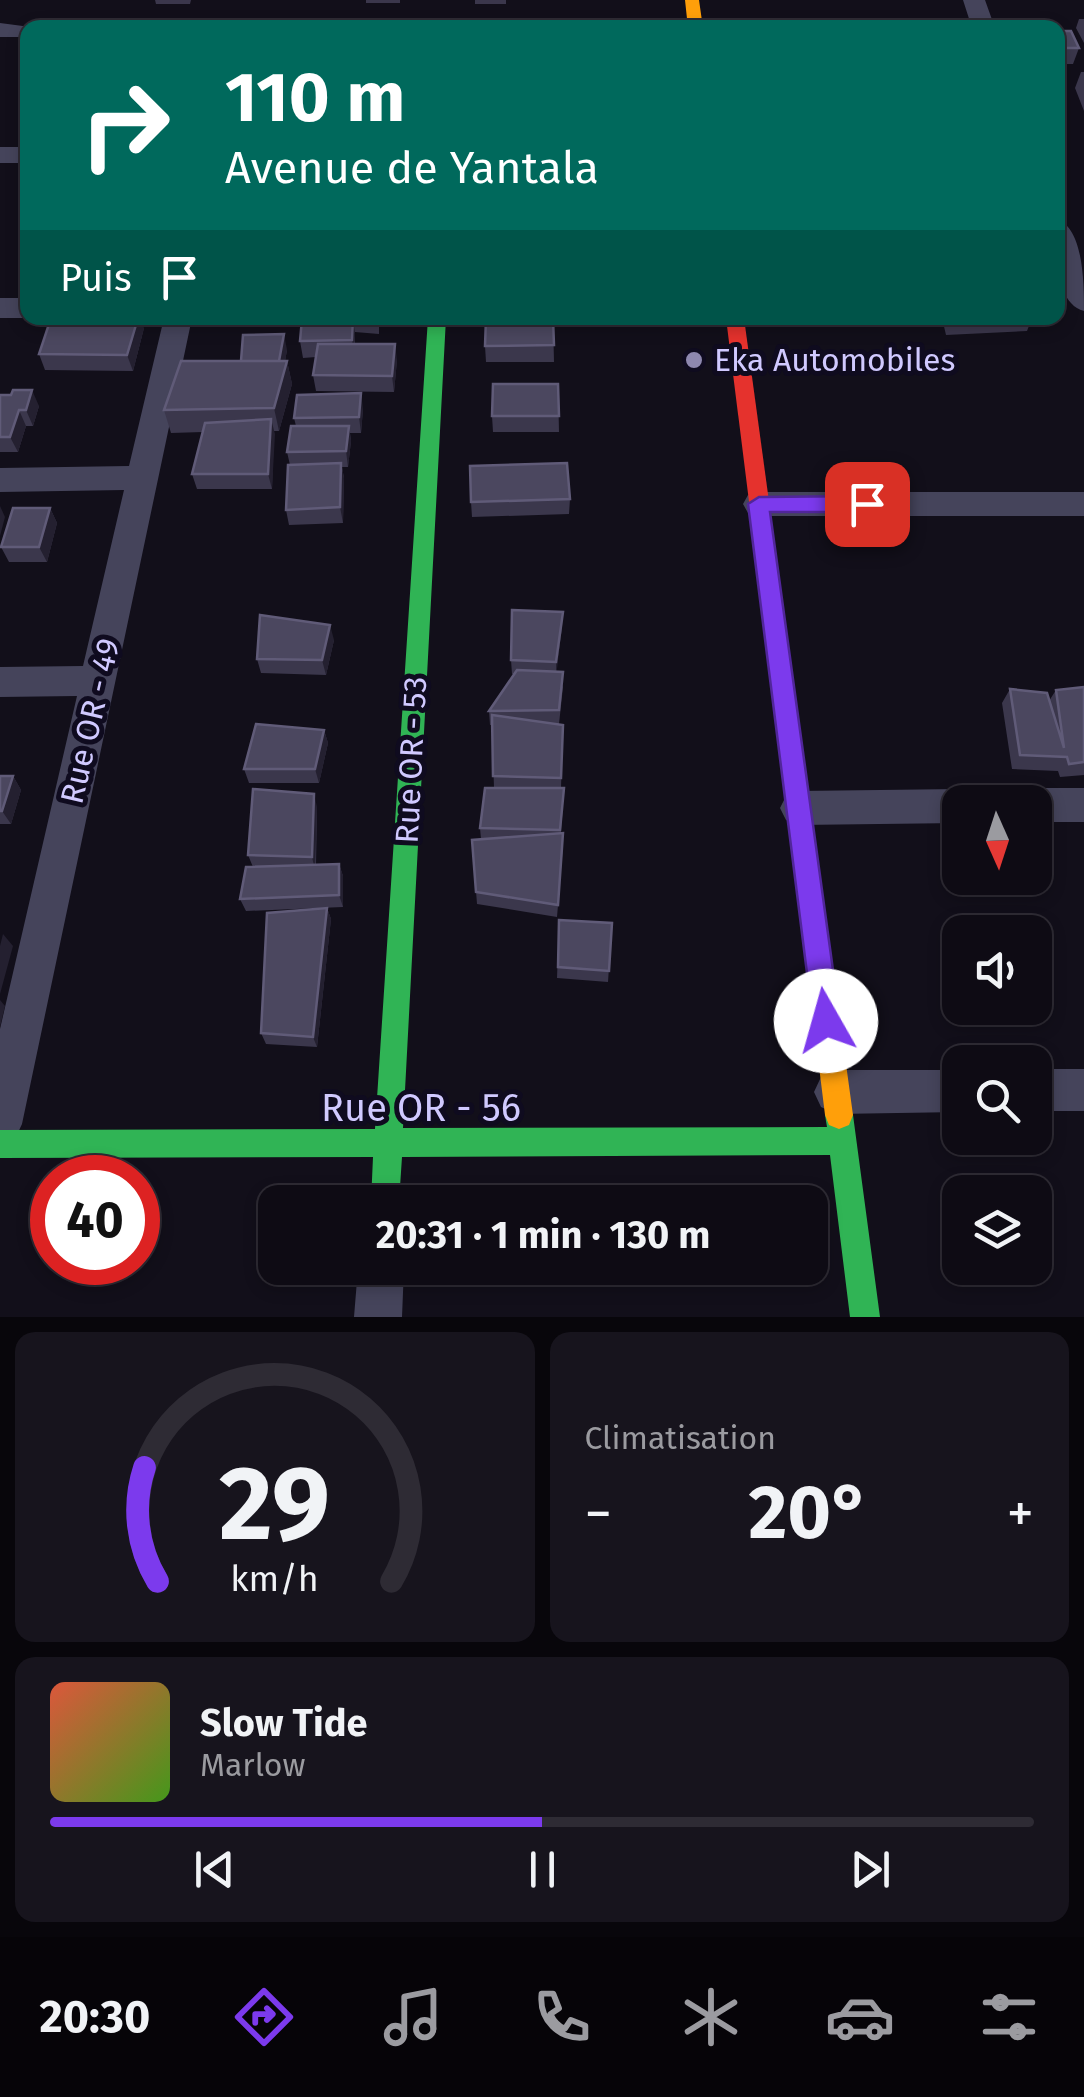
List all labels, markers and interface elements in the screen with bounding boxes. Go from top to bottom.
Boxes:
text: 110 m [225,56,405,140]
icon: right [60,60,190,190]
text: Avenue de Yantala [225,141,599,195]
icon: arrive [152,250,207,305]
text: Puis [60,255,132,301]
place label: Eka Automobiles [714,341,955,379]
marker: Eka Automobiles [683,349,705,371]
pin [825,462,910,547]
icon: arrive [840,477,895,532]
street label: Rue OR - 49 [53,635,127,807]
street label: Rue OR - 53 [388,676,434,844]
north arrow [942,785,1052,895]
map controls [942,785,1052,1285]
button: sound [942,915,1052,1025]
position arrow [774,969,878,1073]
button: search [942,1045,1052,1155]
street label: Rue OR - 56 [321,1085,521,1131]
speed limit sign: 40 [30,1155,160,1285]
button: layers [942,1175,1052,1285]
text: 20:31 · 1 min · 130 m [376,1212,710,1258]
text: Climatisation [585,1419,776,1457]
text: 29 [219,1442,330,1567]
text: 20° [748,1468,870,1558]
text: − [585,1481,612,1547]
text: + [1007,1481,1034,1547]
text: km/h [231,1558,319,1600]
text: Slow Tide [200,1700,368,1746]
text: Marlow [200,1746,306,1784]
icon: previous [187,1842,242,1897]
icon: pause [515,1842,570,1897]
icon: next [843,1842,898,1897]
icon: directions [229,1982,299,2052]
icon: music [378,1982,448,2052]
icon: phone [527,1982,597,2052]
icon: climate [676,1982,746,2052]
icon: car [825,1982,895,2052]
icon: filters [974,1982,1044,2052]
text: 20:30 [40,1990,150,2044]

